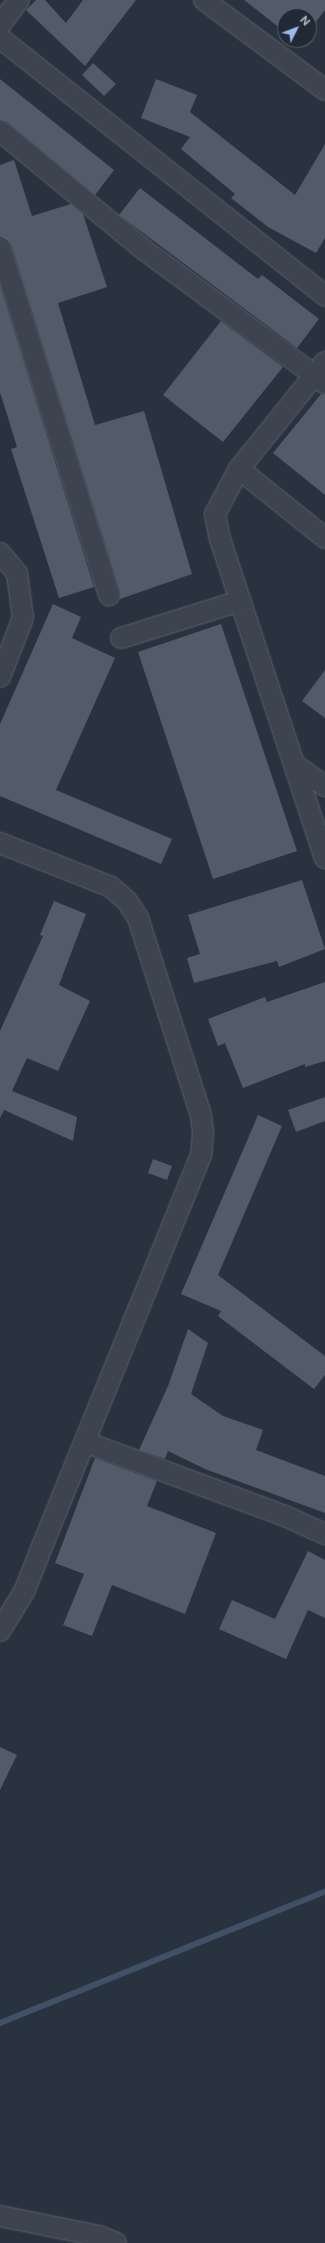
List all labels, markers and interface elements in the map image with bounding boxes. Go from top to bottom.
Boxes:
north arrow [277,8,317,48]
text: N [298,13,313,28]

